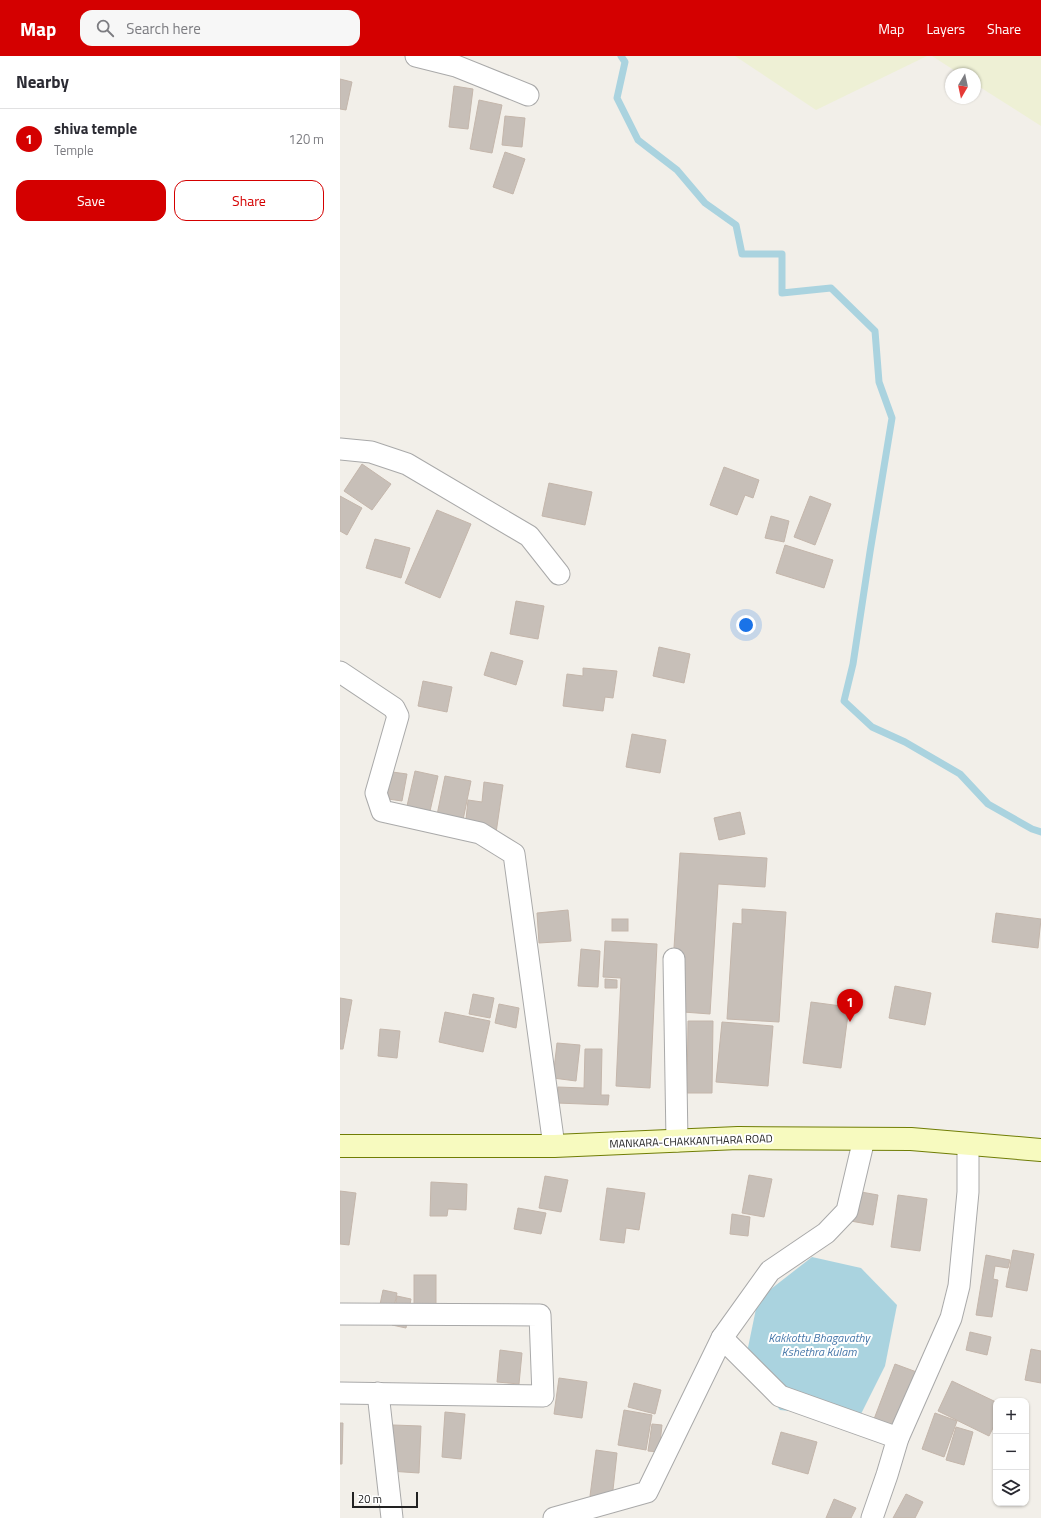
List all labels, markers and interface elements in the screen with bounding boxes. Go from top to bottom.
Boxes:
search box [80,10,360,46]
text: Map [20,14,56,43]
icon: search [94,17,116,39]
text: Search here [126,17,201,40]
text: Map [878,18,904,39]
text: Layers [926,18,965,39]
text: Share [987,18,1021,39]
north arrow [945,68,981,104]
text: Nearby [16,69,69,95]
text: shiva temple [54,117,137,140]
text: 1 [25,129,33,149]
text: 120 m [288,129,324,149]
text: Temple [54,140,94,160]
button: Save [16,180,166,221]
button: Share [174,180,324,221]
your location [736,615,756,635]
pin: 1 [837,989,863,1022]
street label: MANKARA-CHAKKANTHARA ROAD [609,1130,773,1152]
water label: Kakkottu Bhagavathy Kshethra Kulam [768,1328,871,1361]
map controls [993,1398,1029,1506]
button: + [993,1398,1029,1434]
button: − [993,1434,1029,1470]
button: layers [993,1470,1029,1506]
scale bar [352,1490,418,1509]
text: 20 m [358,1491,382,1507]

